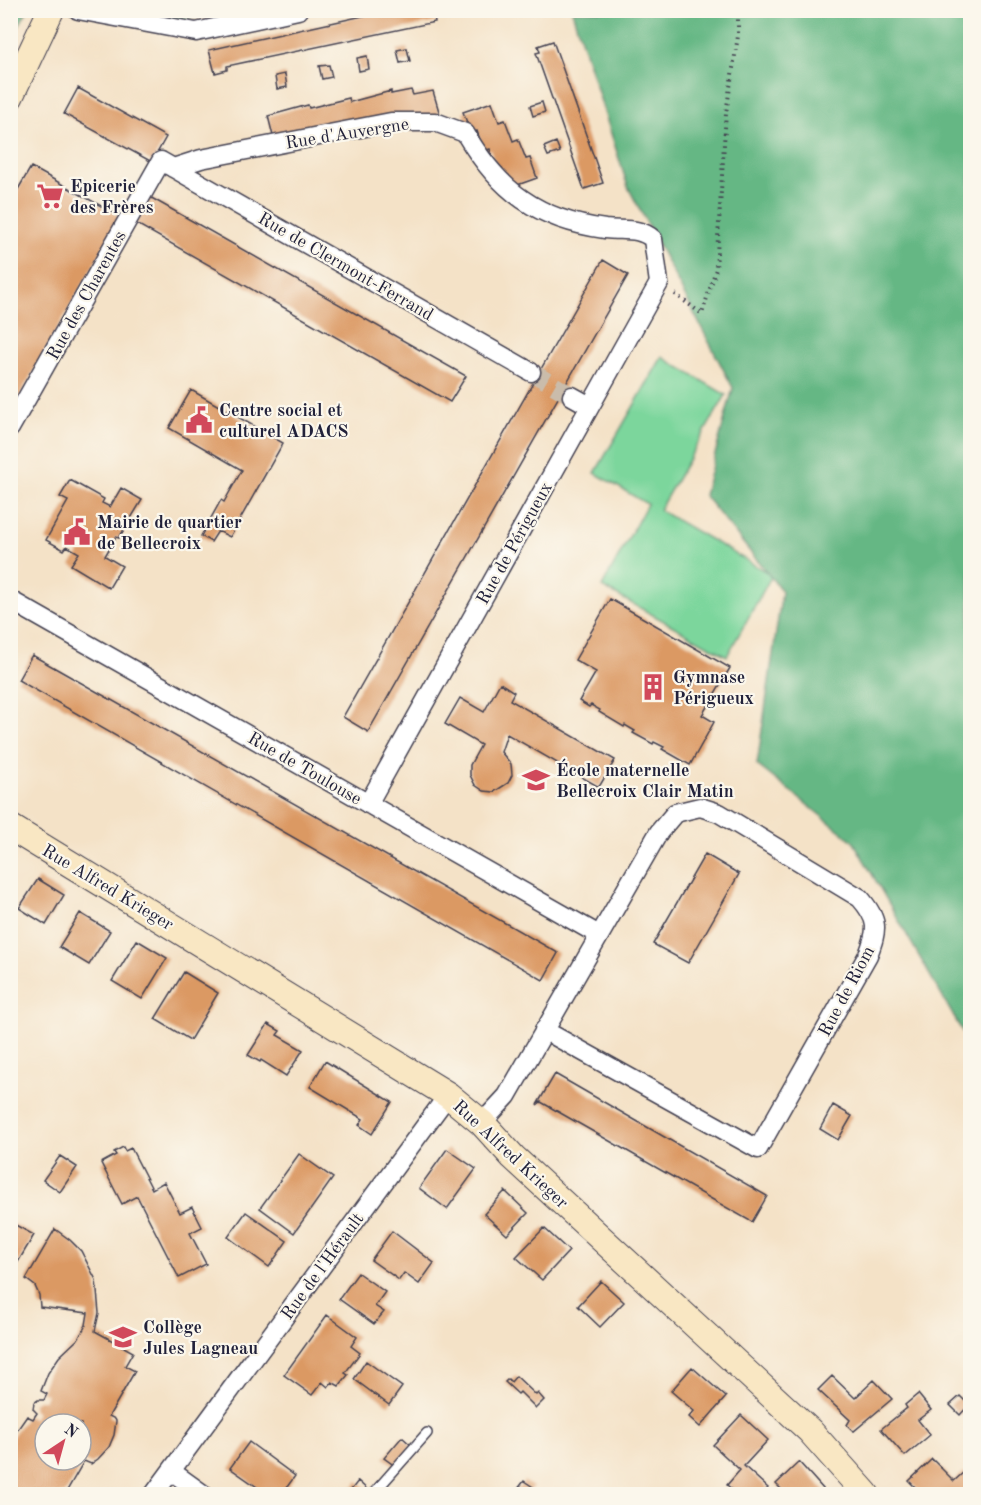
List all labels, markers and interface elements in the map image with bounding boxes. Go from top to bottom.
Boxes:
street label: Rue d'Auvergne [284,115,410,153]
place label: Epicerie des Frères [70,178,154,217]
supermarket icon: Epicerie des Frères [35,181,65,211]
street label: Rue de Clermont-Ferrand [255,209,436,324]
street label: Rue des Charentes [44,228,130,363]
place label: Centre social et culturel ADACS [219,402,349,441]
public building icon: Centre social et culturel ADACS [184,405,214,435]
street label: Rue de Périgueux [474,479,556,608]
place label: Mairie de quartier de Bellecroix [97,514,242,553]
public building icon: Mairie de quartier de Bellecroix [62,517,92,547]
place label: Gymnase Périgueux [673,669,754,708]
building icon: Gymnase Périgueux [638,672,668,702]
street label: Rue de Toulouse [244,729,365,809]
place label: École maternelle Bellecroix Clair Matin [556,758,734,801]
school or university icon: École maternelle Bellecroix Clair Matin [521,765,551,795]
street label: Rue Alfred Krieger [39,842,177,935]
street label: Rue de Riom [816,943,878,1040]
street label: Rue Alfred Krieger [449,1097,572,1213]
street label: Rue de l'Hérault [278,1210,367,1323]
place label: Collège Jules Lagneau [143,1319,258,1358]
school or university icon: Collège Jules Lagneau [108,1322,138,1352]
north arrow [33,1412,93,1472]
text: N [61,1421,81,1442]

